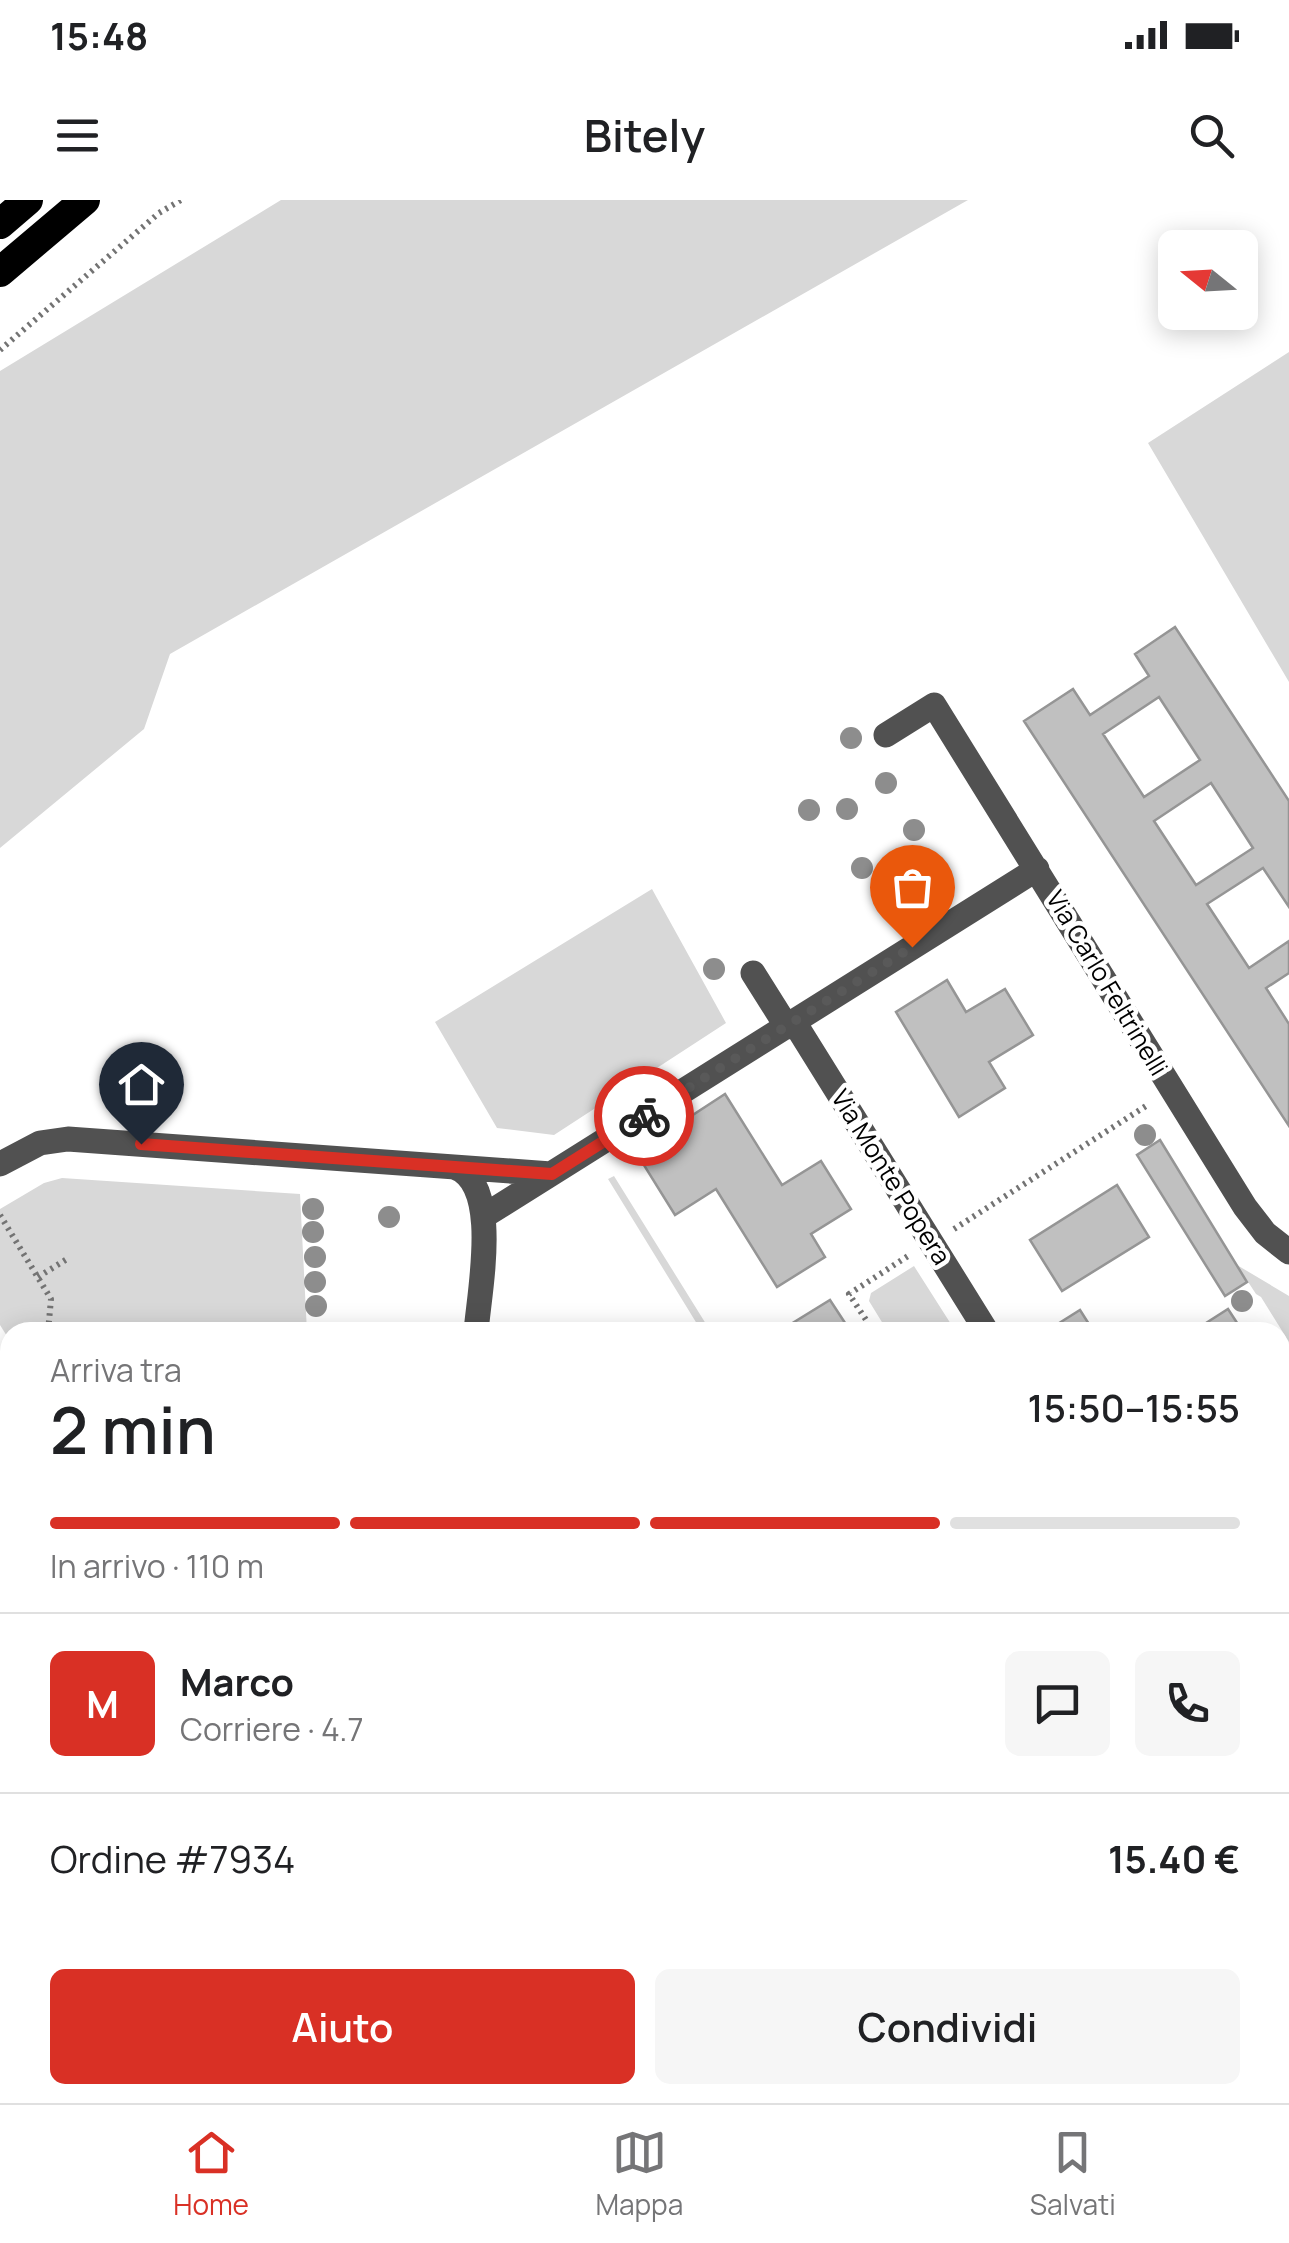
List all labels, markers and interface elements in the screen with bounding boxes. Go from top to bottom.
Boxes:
text: 15:48 [50,9,148,61]
text: Bitely [584,104,705,166]
icon: menu [50,108,105,163]
icon: search [1184,108,1239,163]
north arrow [1158,230,1258,330]
map controls [1158,230,1258,330]
pin [870,845,955,948]
icon: bag [885,860,940,915]
street label: Via Carlo Feltrinelli [1038,884,1177,1082]
pin [99,1042,184,1145]
icon: home [114,1057,169,1112]
courier [594,1066,694,1166]
street label: Via Monte Popera [823,1082,959,1271]
icon: bike [617,1089,672,1144]
text: Arriva tra [50,1348,182,1392]
text: 15:50–15:55 [1028,1381,1240,1433]
text: 2 min [50,1385,216,1474]
text: In arrivo · 110 m [50,1544,264,1588]
button: chat [1005,1651,1110,1756]
button: phone [1135,1651,1240,1756]
text: Marco [180,1655,294,1707]
text: M [86,1677,119,1729]
text: Corriere · 4.7 [180,1707,363,1751]
text: Ordine #7934 [50,1832,296,1884]
text: 15.40 € [1108,1832,1240,1884]
button: Aiuto [50,1969,635,2084]
button: Condividi [655,1969,1240,2084]
tab: Home [173,2125,249,2223]
tab: Mappa [595,2125,683,2223]
tab: Salvati [1030,2125,1116,2223]

